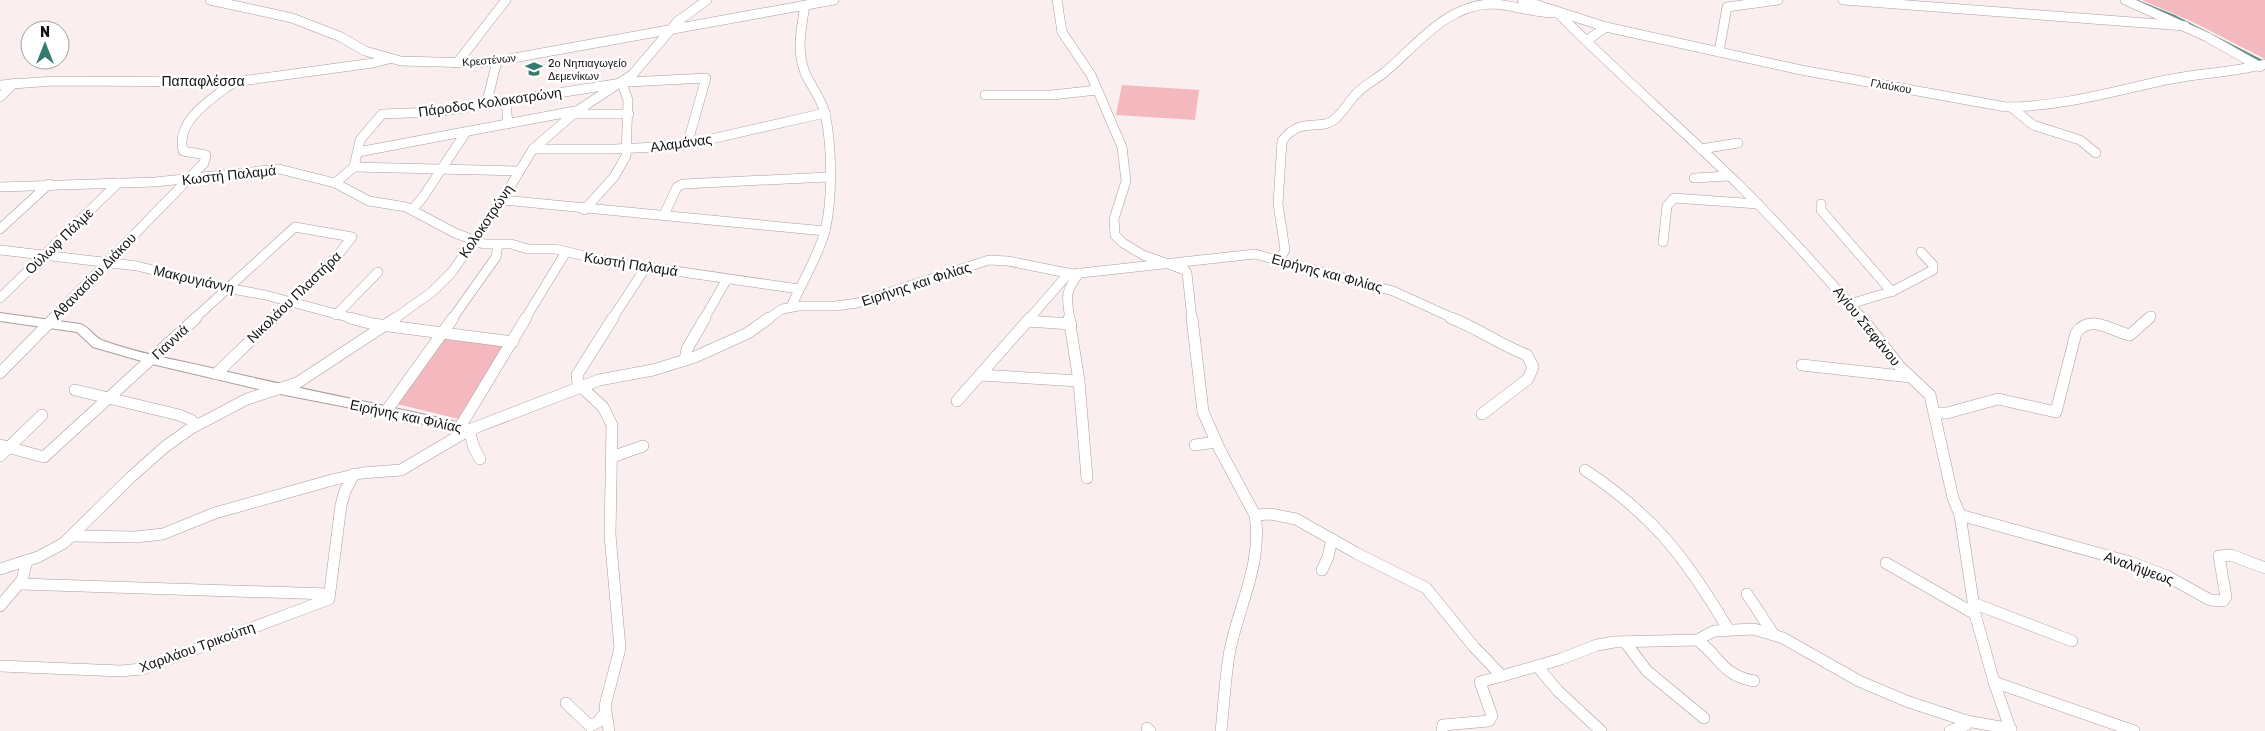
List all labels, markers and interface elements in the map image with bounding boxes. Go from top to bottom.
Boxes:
north arrow [20,20,70,70]
text: N [40,24,50,41]
street label: Κρεστένων [462,52,517,69]
place label: 2ο Νηπιαγωγείο Δεμενίκων [548,57,627,83]
school or university icon: 2ο Νηπιαγωγείο Δεμενίκων [524,59,544,79]
street label: Παπαφλέσσα [161,73,245,90]
street label: Γλαύκου [1869,77,1912,96]
street label: Πάροδος Κολοκοτρώνη [417,84,563,121]
street label: Αλαμάνας [649,131,713,156]
street label: Κωστή Παλαμά [181,162,277,189]
street label: Κολοκοτρώνη [456,181,517,261]
street label: Ούλωφ Πάλμε [22,205,97,278]
street label: Αθανασίου Διάκου [49,230,140,323]
street label: Νικολάου Πλαστήρα [244,248,345,347]
street label: Κωστή Παλαμά [583,249,679,280]
street label: Ειρήνης και Φιλίας [1270,251,1384,296]
street label: Ειρήνης και Φιλίας [859,259,973,310]
street label: Μακρυγιάννη [152,262,236,297]
street label: Αγίου Στεφάνου [1829,283,1904,370]
street label: Γιαννιά [149,321,192,363]
street label: Ειρήνης και Φιλίας [348,396,464,437]
street label: Αναλήψεως [2102,548,2176,589]
street label: Χαριλάου Τρικούπη [137,619,257,676]

